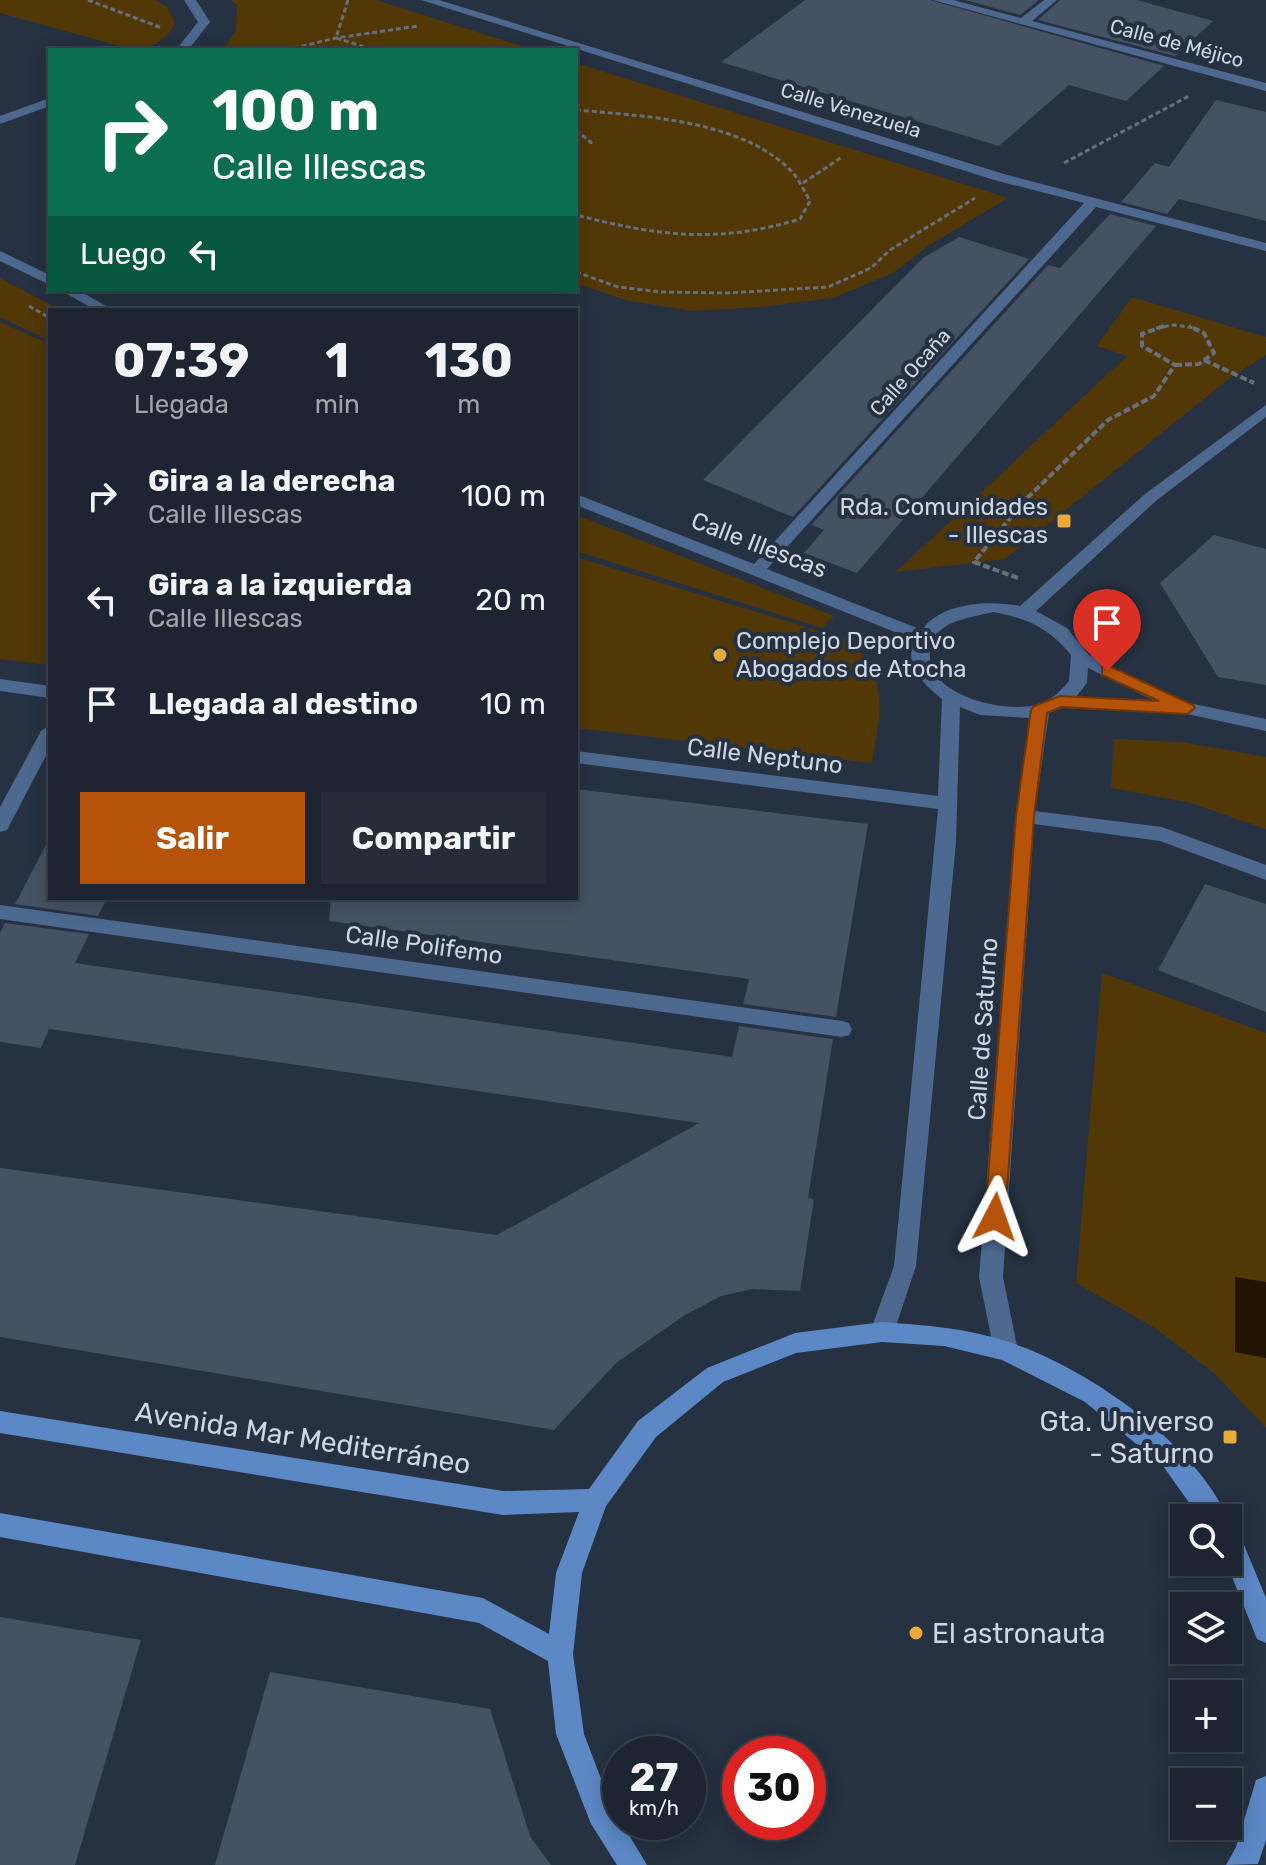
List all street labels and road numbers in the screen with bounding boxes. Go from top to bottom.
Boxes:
street label: Calle de Méjico [1107,14,1247,72]
street label: Calle Venezuela [778,77,924,143]
street label: Calle Ocaña [865,323,955,421]
street label: Calle Illescas [687,506,831,584]
street label: Calle Neptuno [686,733,844,779]
street label: Calle Polifemo [344,920,504,970]
street label: Calle de Saturno [963,937,1003,1121]
street label: Avenida Mar Mediterráneo [133,1395,473,1481]

